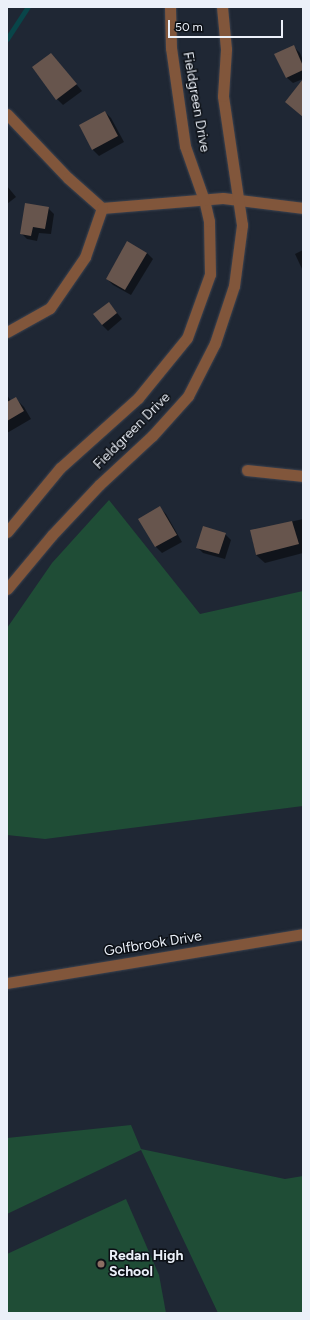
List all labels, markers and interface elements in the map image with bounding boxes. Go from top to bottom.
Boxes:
scale bar [170,12,285,38]
text: 50 m [175,20,203,34]
street label: Fieldgreen Drive [179,50,213,154]
street label: Fieldgreen Drive [90,389,174,473]
street label: Golfbrook Drive [103,928,203,960]
place label: Redan High School [109,1248,183,1280]
marker: Redan High School [96,1259,106,1269]

